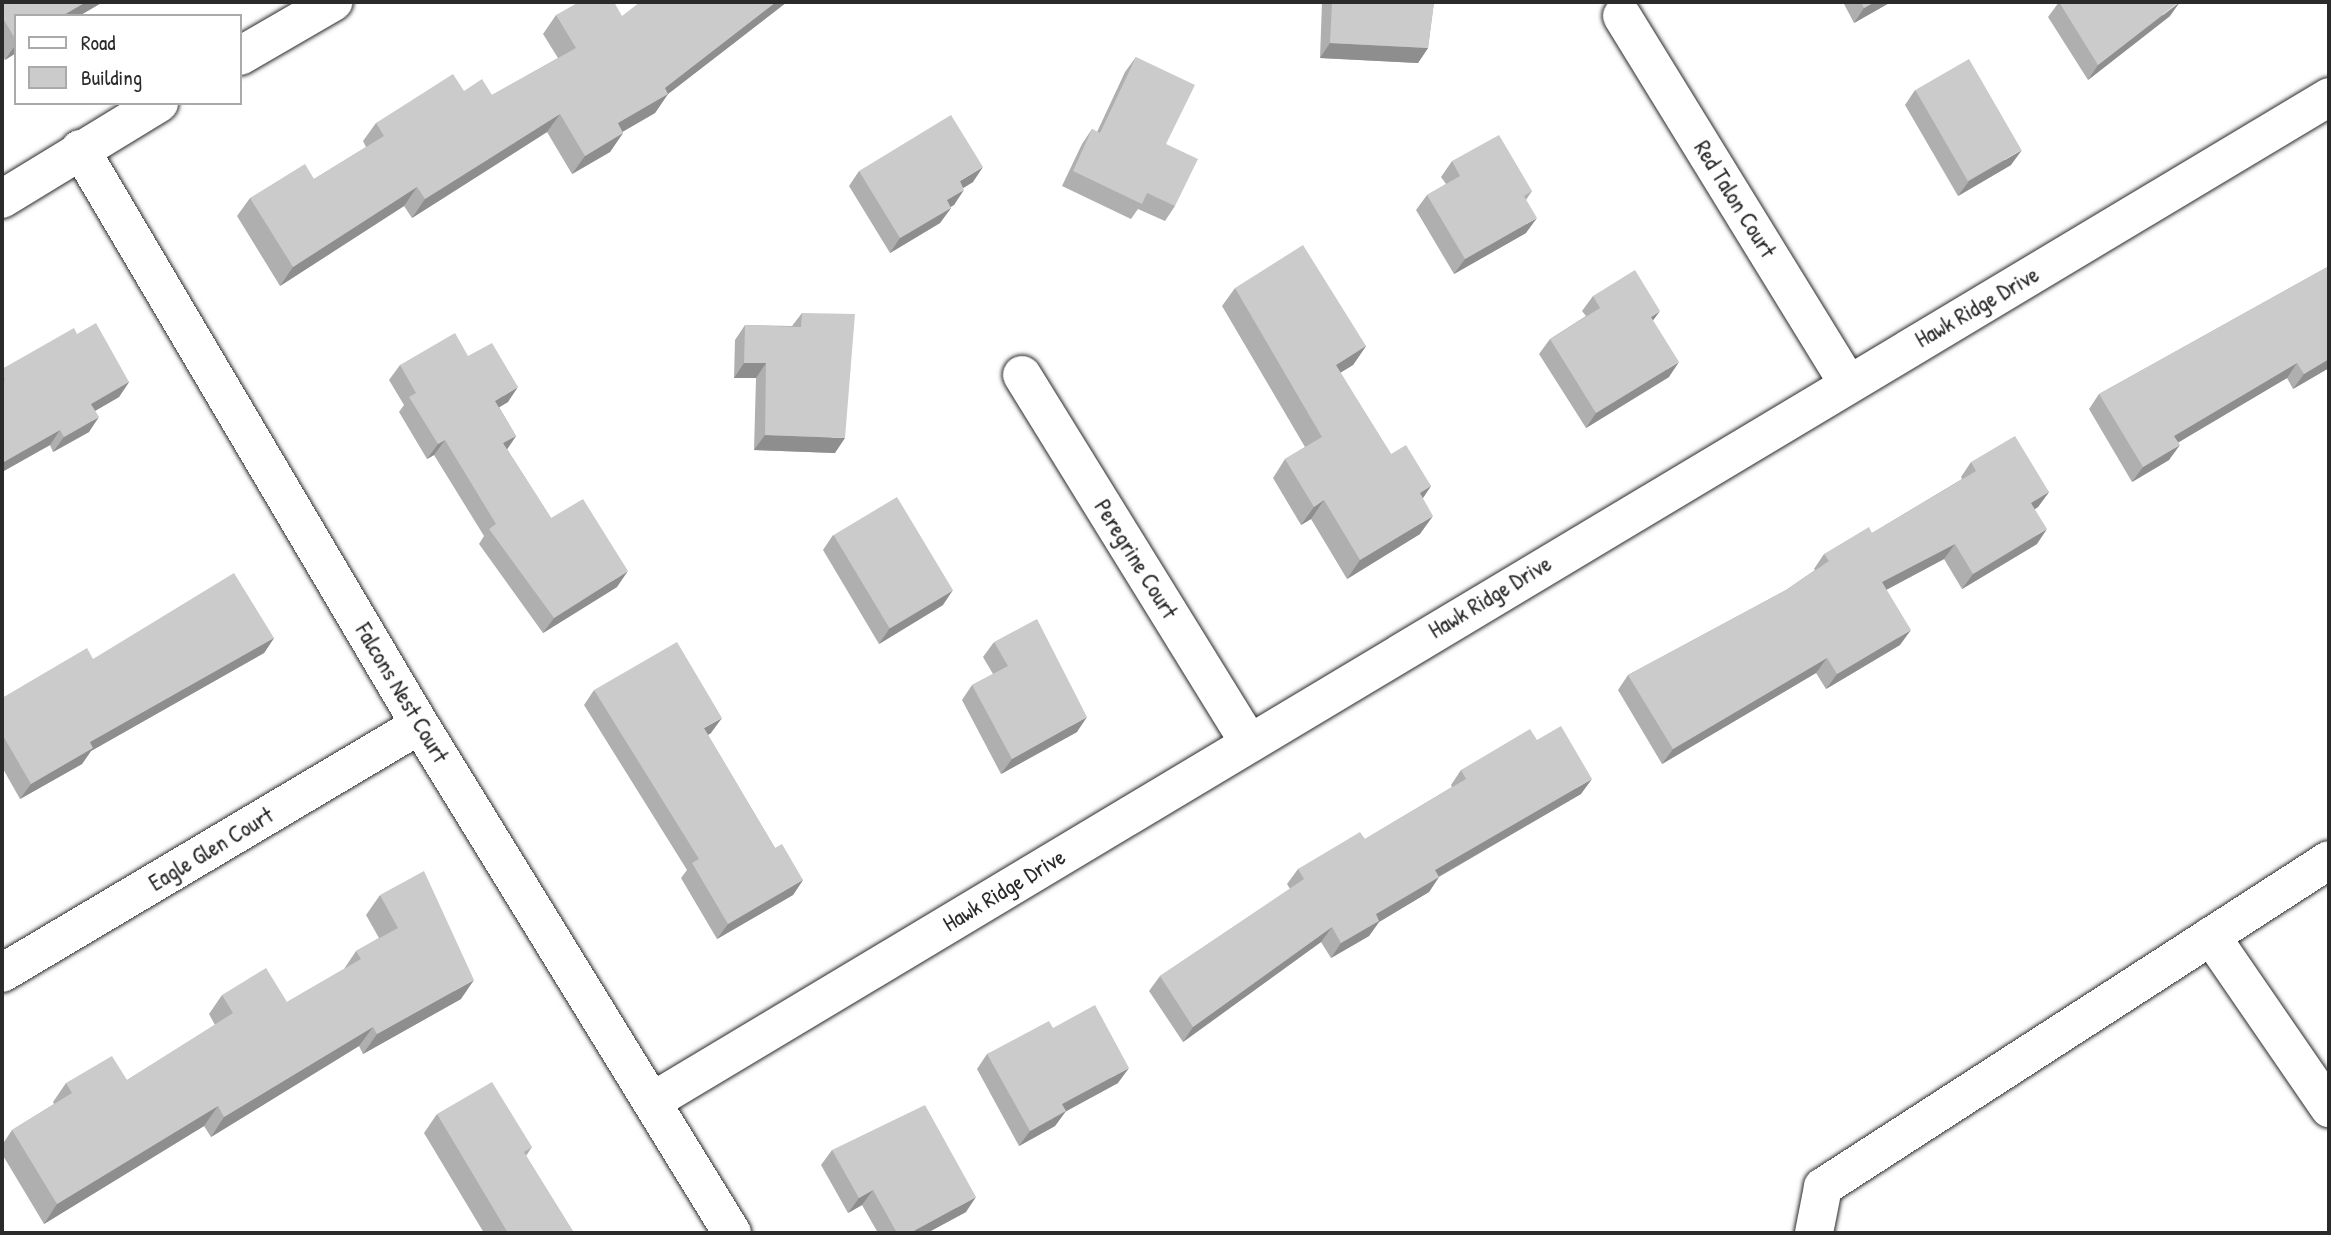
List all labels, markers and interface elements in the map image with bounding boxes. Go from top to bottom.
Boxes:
legend [14,14,242,105]
text: Road [81,28,115,57]
text: Building [81,63,142,92]
street label: Red Talon Court [1688,135,1782,263]
street label: Hawk Ridge Drive [1910,261,2044,353]
street label: Peregrine Court [1088,494,1184,624]
street label: Hawk Ridge Drive [1424,550,1556,644]
street label: Falcons Nest Court [350,618,454,768]
street label: Eagle Glen Court [144,801,278,897]
street label: Hawk Ridge Drive [938,843,1070,937]

